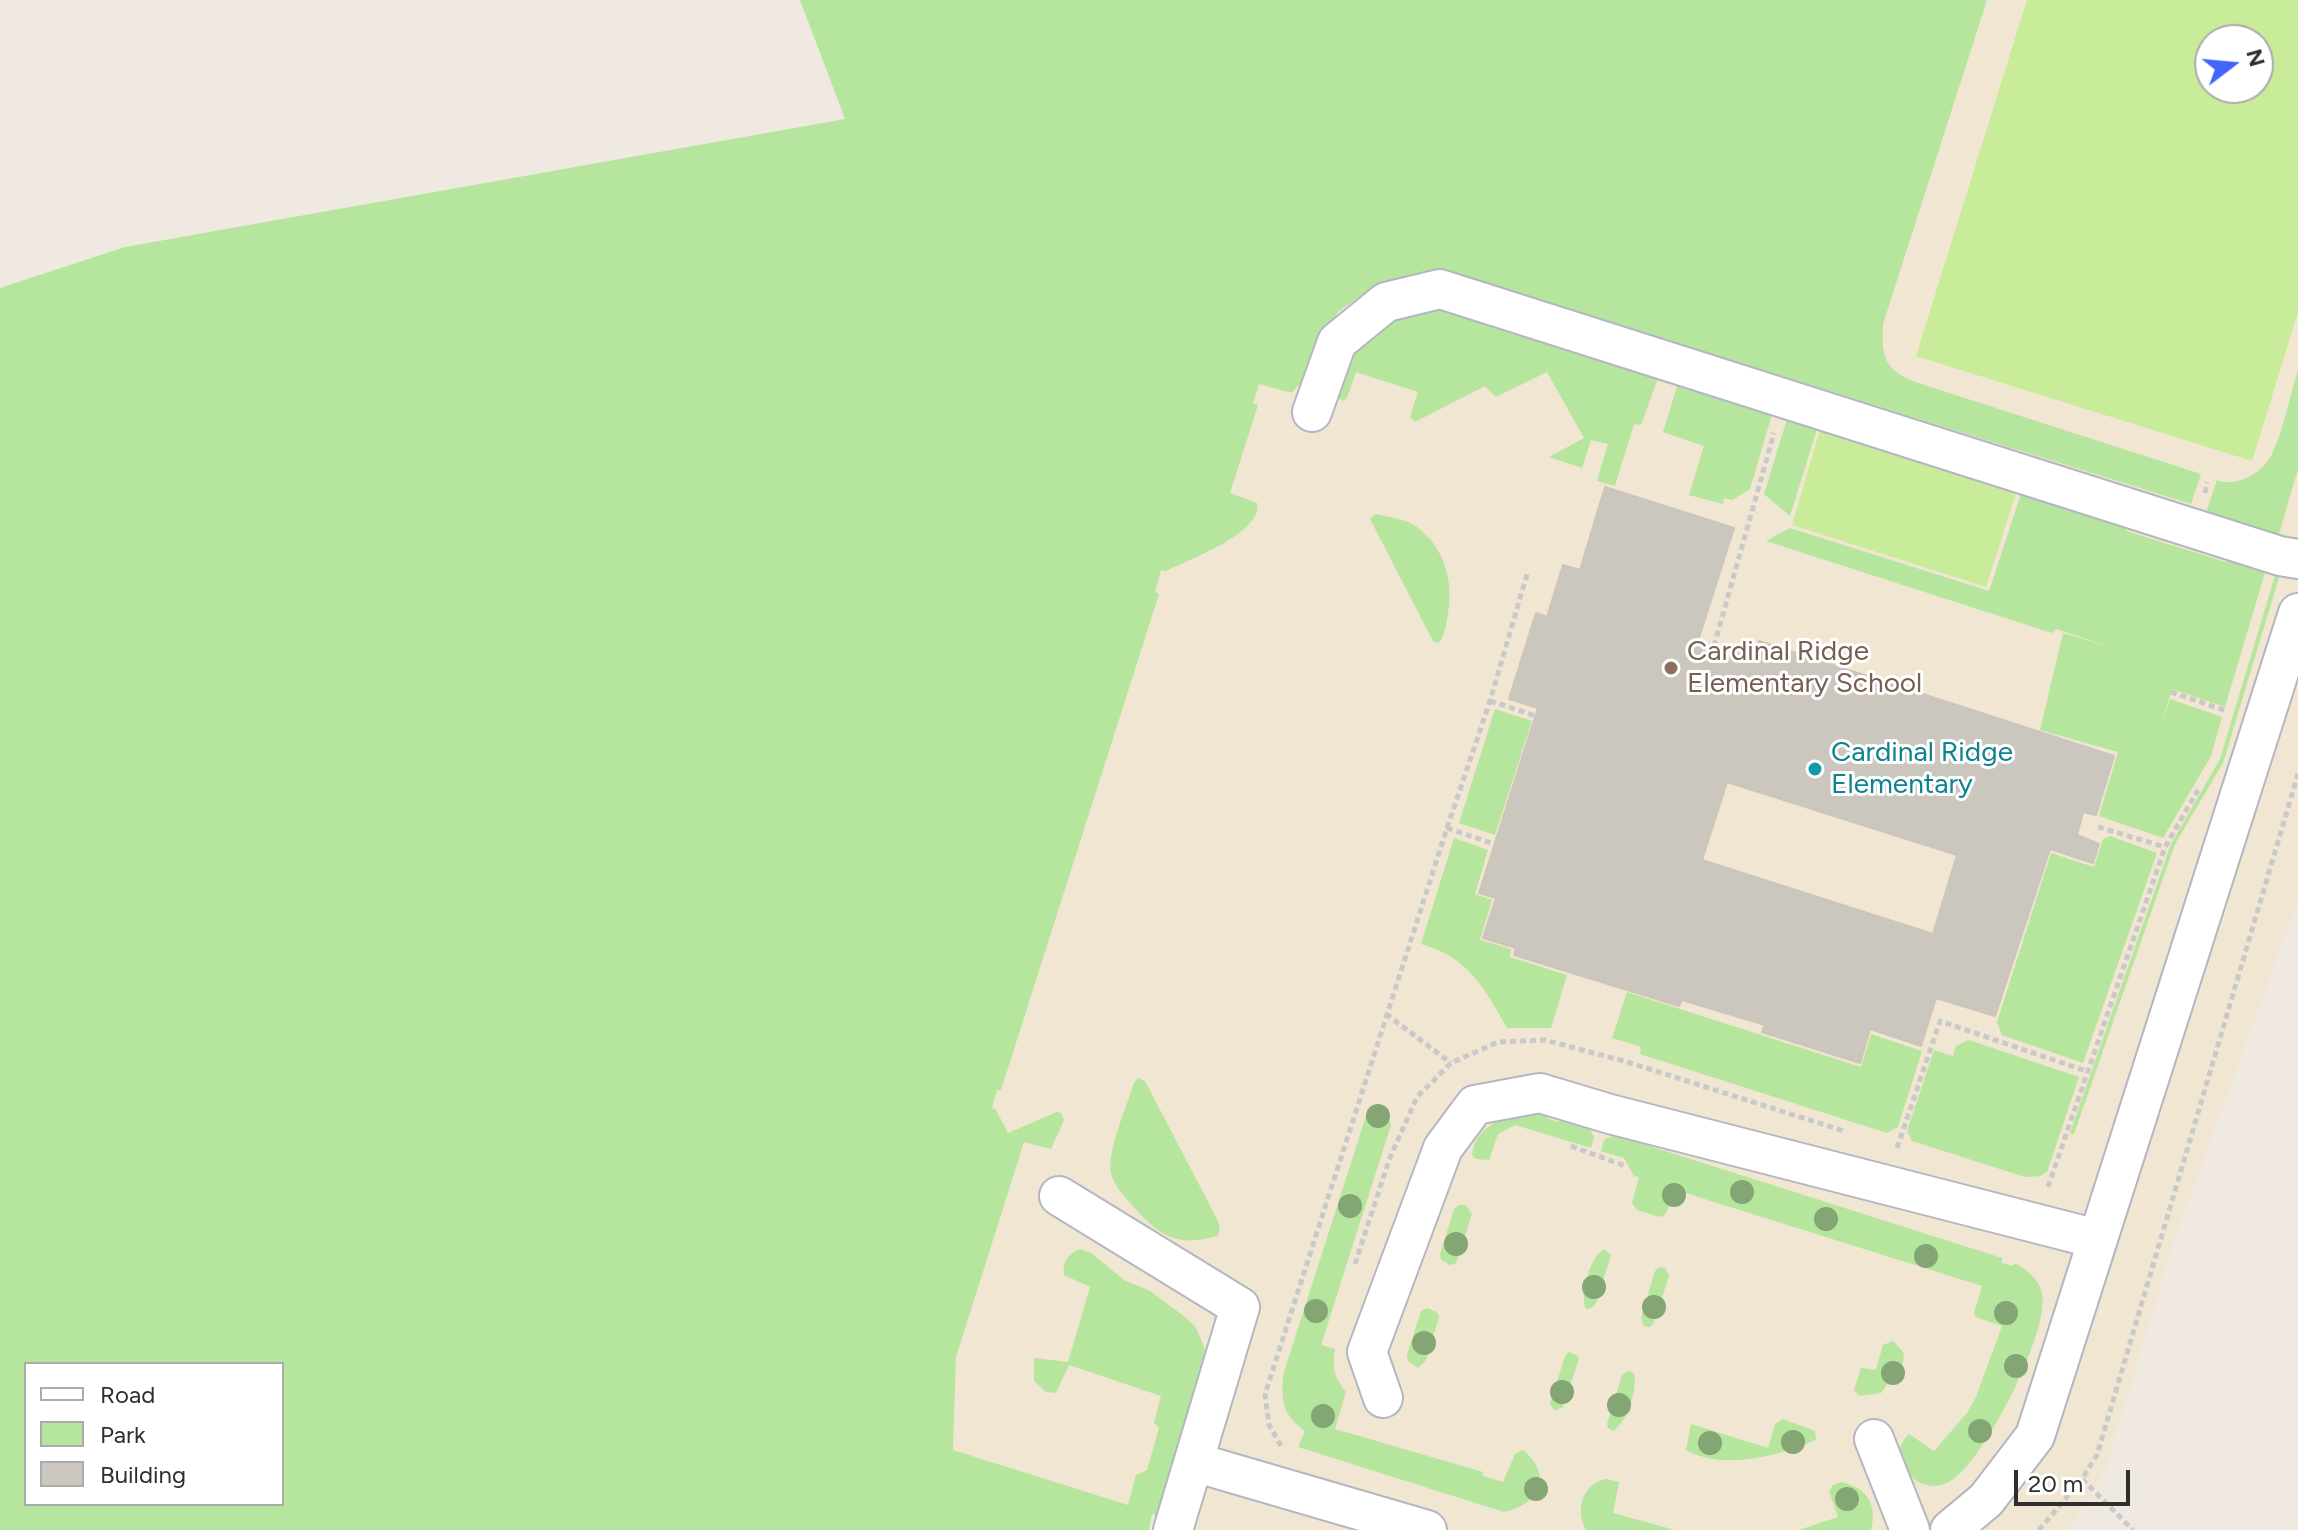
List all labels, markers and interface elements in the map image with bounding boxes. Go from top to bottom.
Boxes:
north arrow [2194,24,2274,104]
text: N [2240,46,2271,70]
place label: Cardinal Ridge Elementary School [1687,635,1922,701]
marker: Cardinal Ridge Elementary School [1662,659,1680,677]
place label: Cardinal Ridge Elementary [1831,736,2013,802]
marker: Cardinal Ridge Elementary [1806,760,1824,778]
legend [24,1362,284,1506]
text: Road [100,1380,155,1409]
text: Park [100,1420,146,1449]
scale bar [2018,1454,2134,1504]
text: Building [100,1460,186,1489]
text: 20 m [2028,1469,2083,1498]

